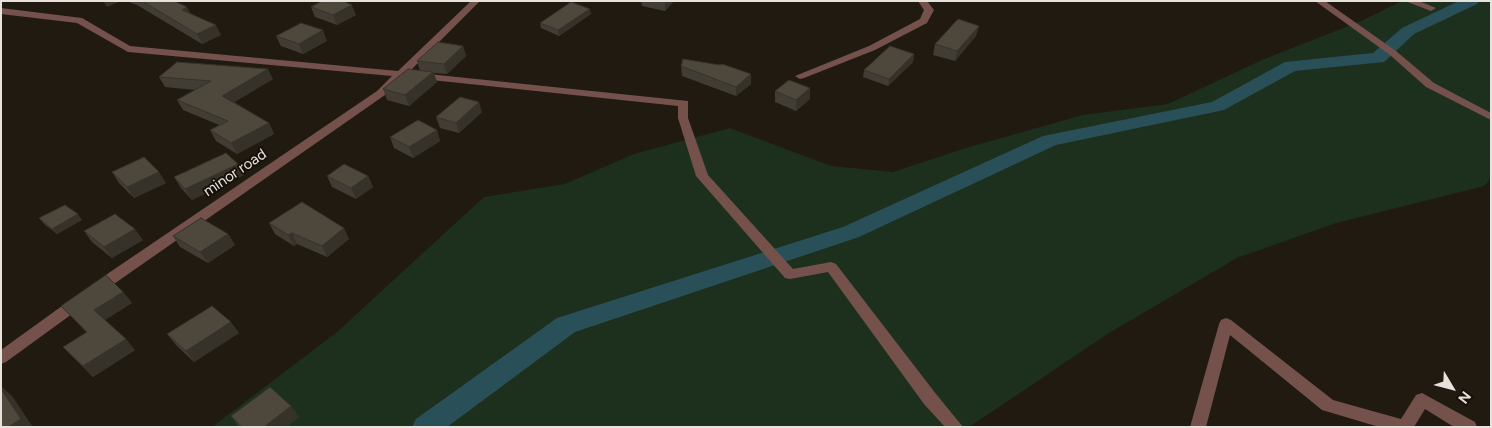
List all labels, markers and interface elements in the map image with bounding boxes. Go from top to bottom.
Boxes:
street label: minor road [200,145,270,201]
north arrow [1427,363,1477,413]
text: N [1454,388,1474,407]

